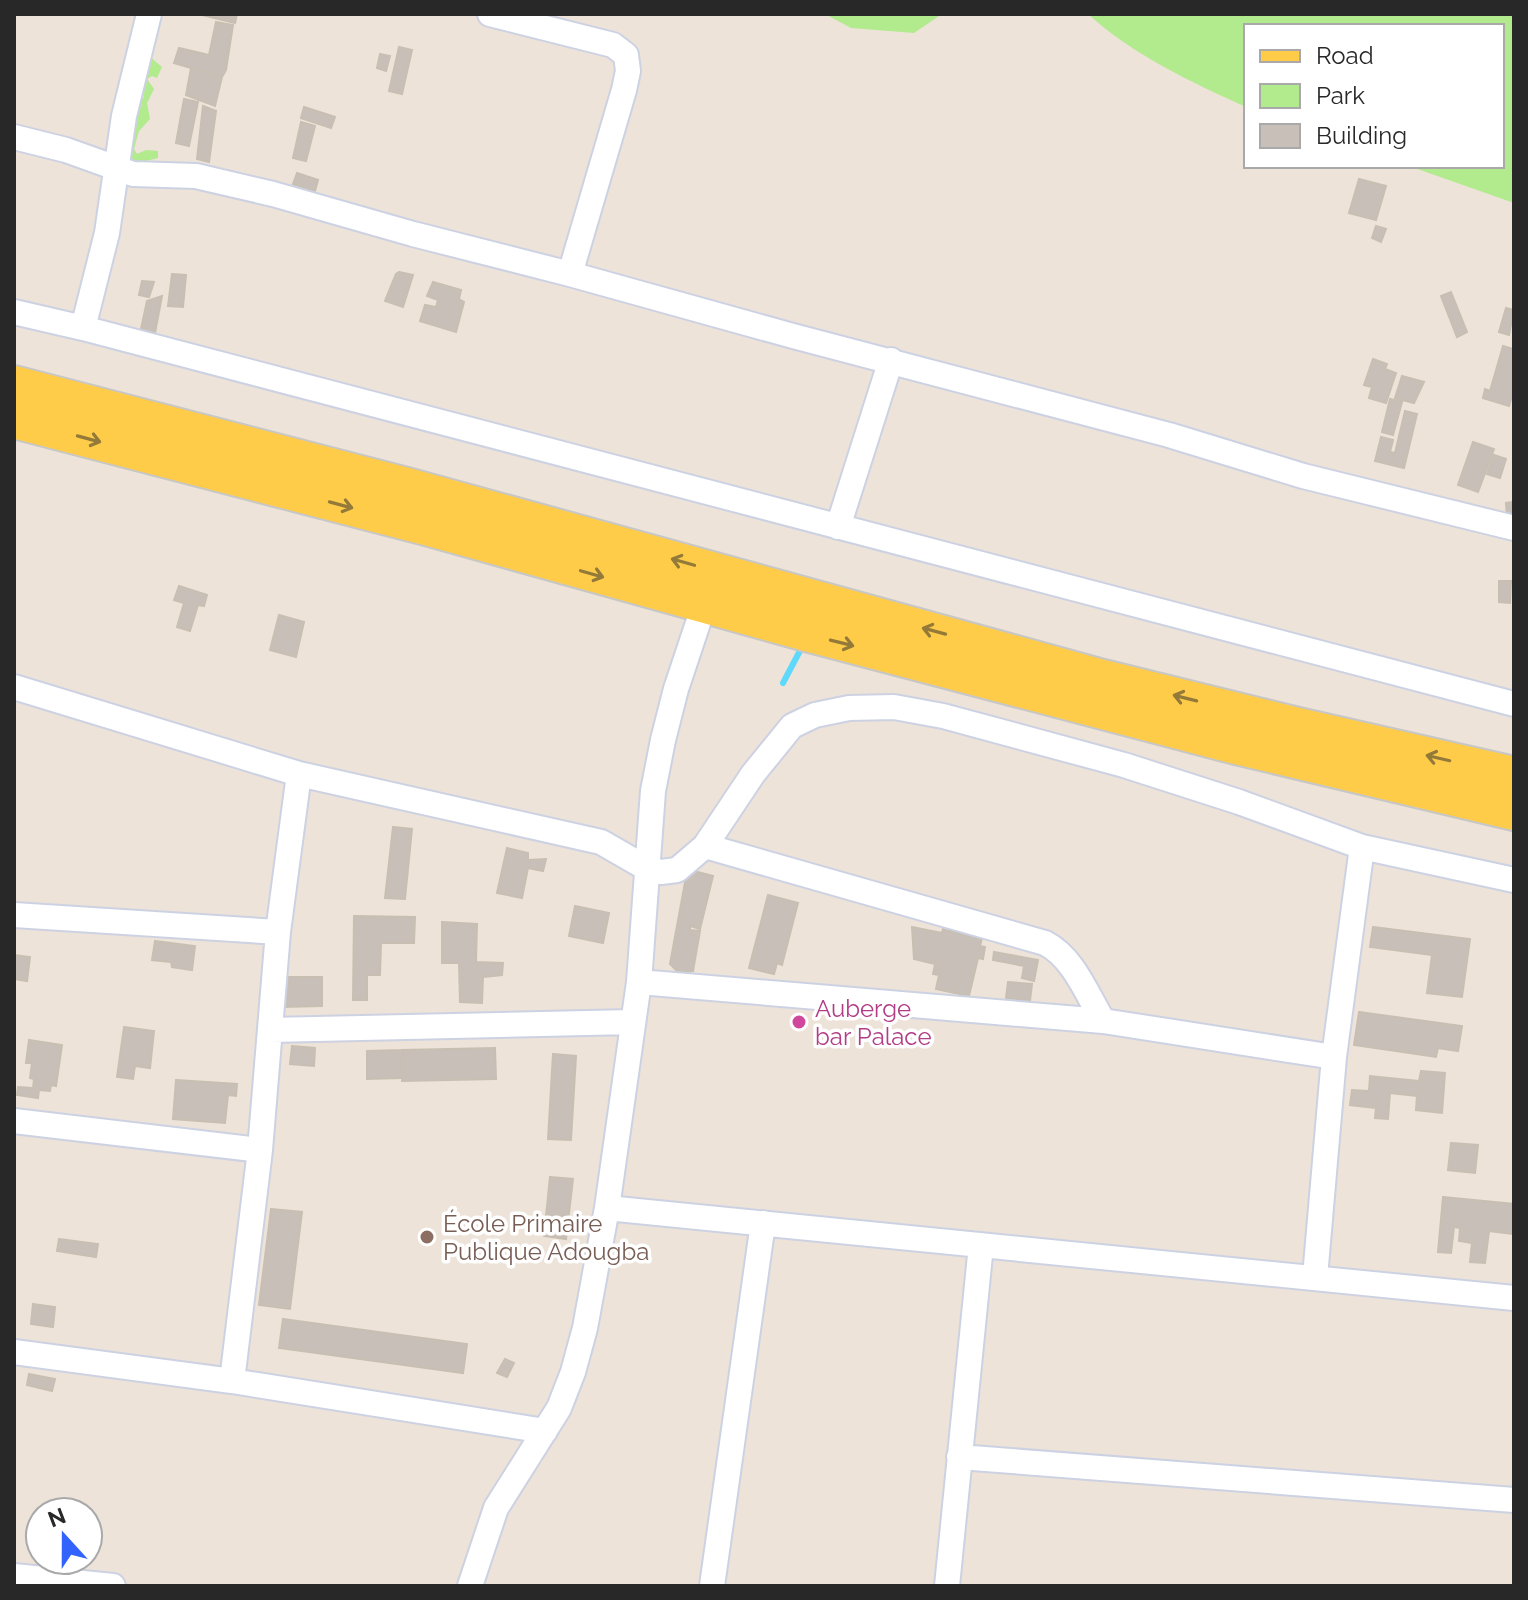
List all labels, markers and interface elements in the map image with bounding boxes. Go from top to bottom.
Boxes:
legend [1244,24,1504,168]
text: Road [1316,41,1374,70]
text: Park [1316,81,1365,110]
text: Building [1316,121,1407,150]
one-way arrow [76,433,102,448]
one-way arrow [328,498,354,513]
one-way arrow [670,554,696,569]
one-way arrow [578,567,604,582]
one-way arrow [921,623,947,638]
one-way arrow [829,636,855,651]
one-way arrow [1172,690,1198,705]
one-way arrow [1426,749,1451,764]
place label: Auberge bar Palace [815,994,932,1051]
marker: Auberge bar Palace [790,1013,808,1031]
place label: École Primaire Publique Adougba [443,1209,649,1266]
marker: École Primaire Publique Adougba [418,1228,436,1246]
north arrow [24,1496,104,1576]
text: N [44,1502,69,1532]

